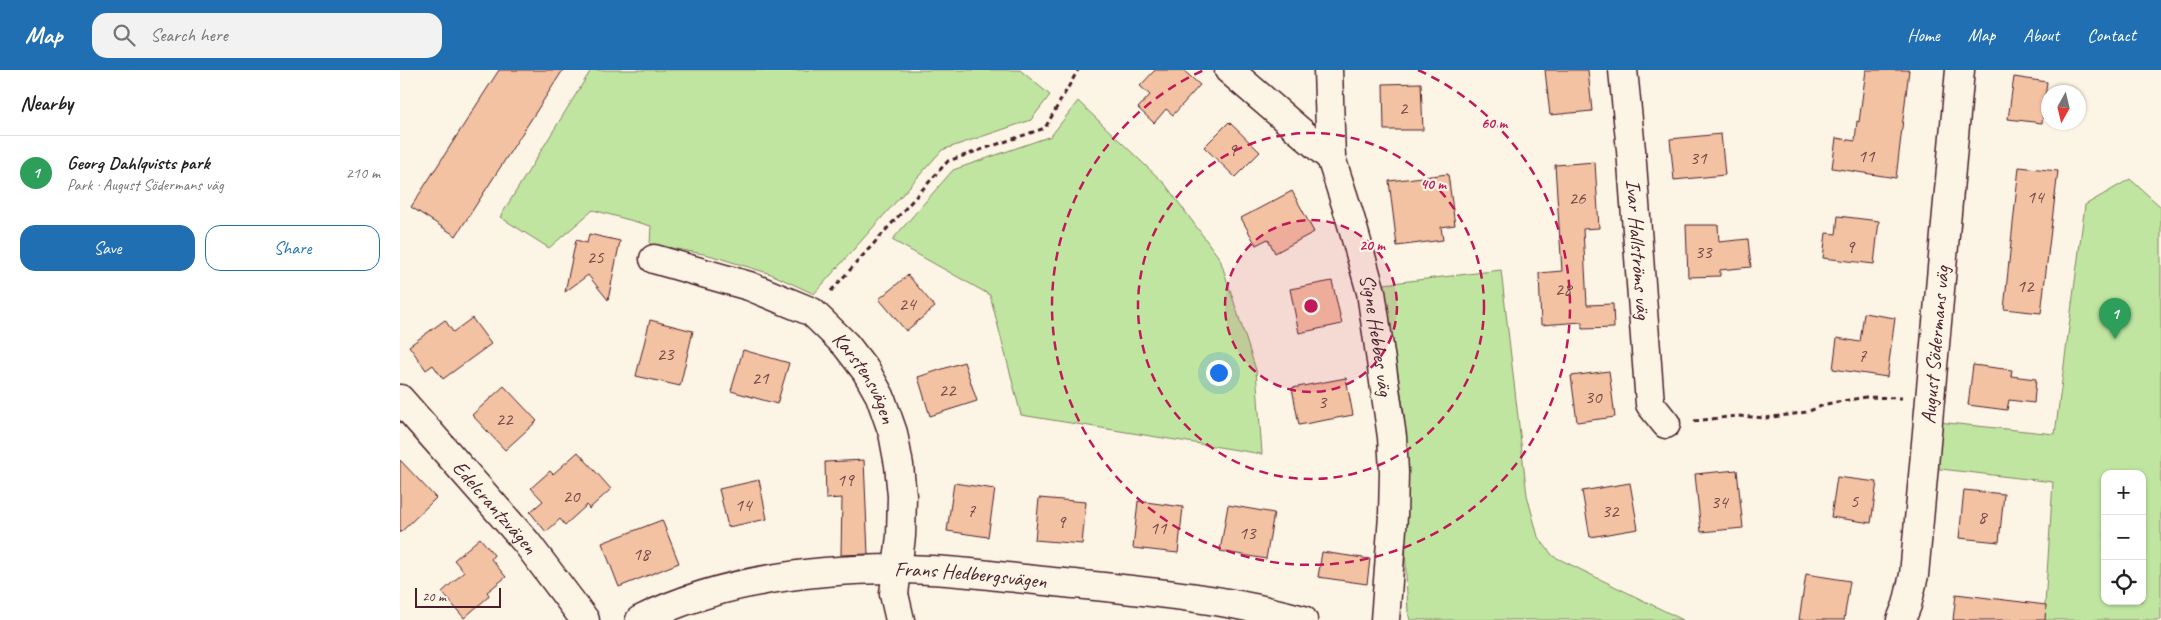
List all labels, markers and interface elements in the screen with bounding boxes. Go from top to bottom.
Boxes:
search box [92,13,442,58]
text: Map [25,20,62,50]
icon: search [110,21,138,49]
text: Search here [150,23,228,47]
text: Home [1907,24,1940,46]
text: Map [1968,24,1995,46]
text: About [2023,24,2059,46]
text: Contact [2087,24,2136,46]
north arrow [2041,85,2086,130]
text: Nearby [20,90,73,116]
house number: 2 [1399,96,1409,120]
text: 60 m [1481,114,1508,133]
house number: 9 [1228,138,1238,162]
house number: 11 [1857,144,1876,168]
house number: 31 [1689,146,1708,170]
text: Georg Dahlqvists park [67,151,210,175]
text: 1 [32,163,40,183]
text: 210 m [346,163,380,183]
text: Park · August Södermans väg [67,175,224,195]
text: 40 m [1420,175,1447,194]
street label: Ivar Hallströms väg [1620,178,1657,322]
house number: 14 [2026,185,2046,209]
house number: 26 [1568,186,1587,210]
button: Save [20,225,195,271]
button: Share [205,225,380,271]
house number: 9 [1846,235,1856,259]
text: 20 m [1359,236,1386,255]
house number: 33 [1694,240,1713,264]
house number: 25 [586,245,605,269]
street label: August Södermans väg [1915,263,1955,425]
street label: Signe Hebbes väg [1354,271,1399,399]
house number: 12 [2016,274,2035,298]
house number: 28 [1554,277,1574,301]
house number: 24 [898,292,918,316]
centre of rings [1302,297,1320,315]
pin: 1 [2099,298,2131,339]
street label: Karstensvägen [827,326,902,427]
house number: 23 [656,342,675,366]
house number: 7 [1858,344,1868,368]
your location [1206,360,1232,386]
house number: 21 [751,366,770,390]
house number: 22 [938,378,957,402]
house number: 30 [1584,385,1603,409]
house number: 3 [1318,390,1328,414]
house number: 22 [495,407,514,431]
street label: Edelcrantzvägen [447,455,544,560]
house number: 19 [836,468,855,492]
map controls [2101,470,2146,605]
button: + [2101,470,2146,515]
house number: 20 [562,484,581,508]
house number: 5 [1850,489,1860,513]
house number: 34 [1710,490,1730,514]
house number: 14 [734,493,754,517]
house number: 7 [967,499,977,523]
house number: 32 [1601,499,1620,523]
house number: 8 [1978,505,1989,529]
house number: 9 [1057,510,1067,534]
button: − [2101,515,2146,560]
house number: 11 [1149,516,1168,540]
house number: 13 [1238,521,1257,545]
house number: 18 [632,542,652,566]
street label: Frans Hedbergsvägen [894,556,1049,594]
button: locate [2101,560,2146,605]
scale bar [415,585,501,608]
text: 20 m [422,588,446,605]

